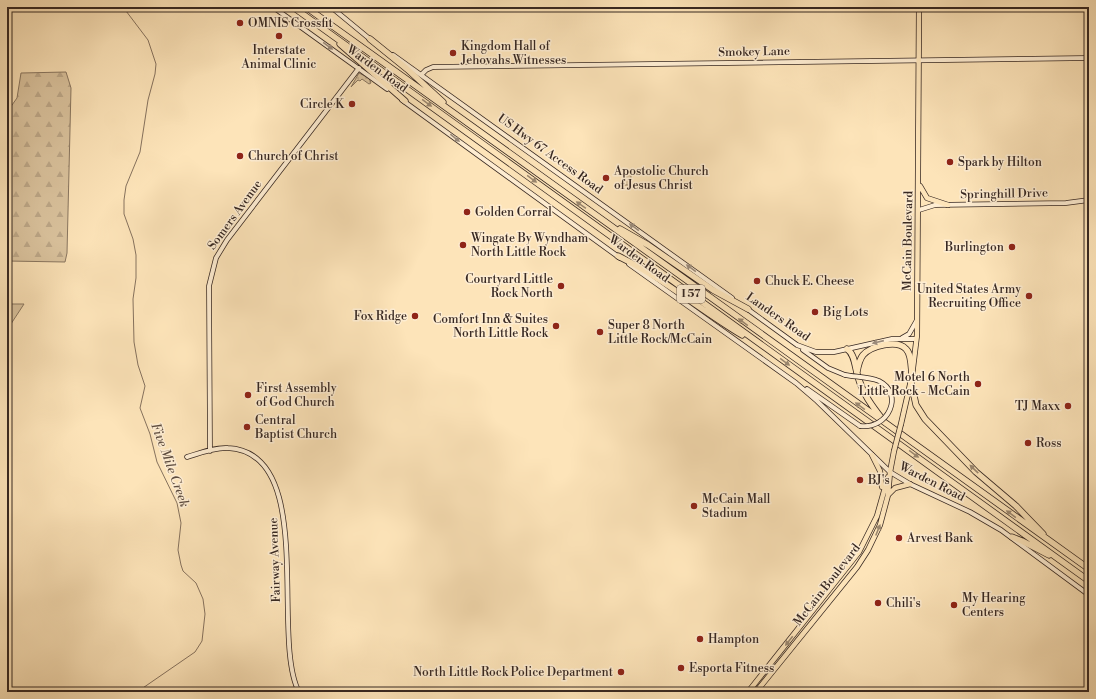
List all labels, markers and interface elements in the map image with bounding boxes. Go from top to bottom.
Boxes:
place label: OMNIS Crossfit [248,16,334,31]
marker: OMNIS Crossfit [235,18,245,28]
marker: Interstate Animal Clinic [274,31,284,41]
place label: Kingdom Hall of Jehovahs Witnesses [460,39,566,68]
street label: Warden Road [343,41,411,96]
one-way arrow [322,42,333,50]
place label: Interstate Animal Clinic [241,43,316,72]
street label: Smokey Lane [718,44,790,60]
marker: Kingdom Hall of Jehovahs Witnesses [448,48,458,58]
place label: Circle K [300,97,345,112]
marker: Circle K [347,99,357,109]
one-way arrow [422,99,432,107]
street label: US Hwy 67 Access Road [495,111,606,197]
one-way arrow [450,134,461,143]
place label: Church of Christ [248,149,339,164]
marker: Church of Christ [235,151,245,161]
place label: Spark by Hilton [958,155,1042,170]
marker: Spark by Hilton [945,157,955,167]
place label: Apostolic Church of Jesus Christ [613,164,709,193]
marker: Apostolic Church of Jesus Christ [601,173,611,183]
one-way arrow [527,175,538,183]
street label: Somers Avenue [205,177,265,253]
street label: Springhill Drive [960,186,1048,202]
street label: McCain Boulevard [900,191,916,291]
one-way arrow [576,201,587,209]
place label: Golden Corral [475,205,552,220]
marker: Golden Corral [462,207,472,217]
one-way arrow [629,223,639,231]
place label: Wingate By Wyndham North Little Rock [470,231,589,260]
street label: Warden Road [605,231,673,286]
marker: Wingate By Wyndham North Little Rock [458,240,468,250]
place label: Burlington [944,240,1004,255]
marker: Burlington [1007,242,1017,252]
one-way arrow [686,265,696,273]
place label: Courtyard Little Rock North [465,272,553,301]
place label: Chuck E. Cheese [765,274,854,289]
marker: Chuck E. Cheese [752,276,762,286]
marker: Courtyard Little Rock North [556,281,566,291]
place label: United States Army Recruiting Office [917,282,1021,311]
road number: I 57 [677,285,705,303]
street label: Landers Road [743,289,813,345]
marker: United States Army Recruiting Office [1024,291,1034,301]
place label: Big Lots [822,305,868,320]
marker: Big Lots [810,307,820,317]
place label: Fox Ridge [354,309,407,324]
marker: Fox Ridge [410,311,420,321]
place label: Comfort Inn & Suites North Little Rock [433,312,549,341]
place label: Super 8 North Little Rock/McCain [608,318,712,347]
one-way arrow [738,318,749,326]
marker: Comfort Inn & Suites North Little Rock [551,321,561,331]
marker: Super 8 North Little Rock/McCain [595,327,605,337]
one-way arrow [871,339,884,345]
one-way arrow [780,358,791,366]
place label: Motel 6 North Little Rock - McCain [858,370,970,399]
marker: Motel 6 North Little Rock - McCain [973,379,983,389]
place label: First Assembly of God Church [256,381,337,410]
marker: First Assembly of God Church [243,390,253,400]
place label: TJ Maxx [1015,399,1061,414]
marker: TJ Maxx [1063,401,1073,411]
one-way arrow [855,402,866,410]
place label: Central Baptist Church [254,413,337,442]
water label: Five Mile Creek [147,421,193,510]
marker: Central Baptist Church [242,422,252,432]
place label: Ross [1036,436,1061,451]
marker: Ross [1023,438,1033,448]
one-way arrow [908,450,919,458]
street label: Warden Road [896,459,967,505]
one-way arrow [969,464,979,474]
place label: BJ's [867,473,890,488]
marker: BJ's [855,475,865,485]
place label: McCain Mall Stadium [702,492,771,521]
marker: McCain Mall Stadium [689,501,699,511]
one-way arrow [1006,510,1017,519]
street label: Fairway Avenue [266,517,284,603]
one-way arrow [876,523,882,535]
place label: Arvest Bank [906,531,973,546]
marker: Arvest Bank [894,533,904,543]
street label: McCain Boulevard [790,541,864,629]
place label: My Hearing Centers [962,591,1026,620]
place label: Chili's [886,596,921,611]
marker: Chili's [873,598,883,608]
marker: My Hearing Centers [949,600,959,610]
place label: Hampton [708,632,759,647]
marker: Hampton [695,634,705,644]
one-way arrow [785,635,794,646]
place label: Esporta Fitness [689,661,774,676]
marker: Esporta Fitness [676,663,686,673]
place label: North Little Rock Police Department [413,665,614,680]
marker: North Little Rock Police Department [616,667,626,677]

